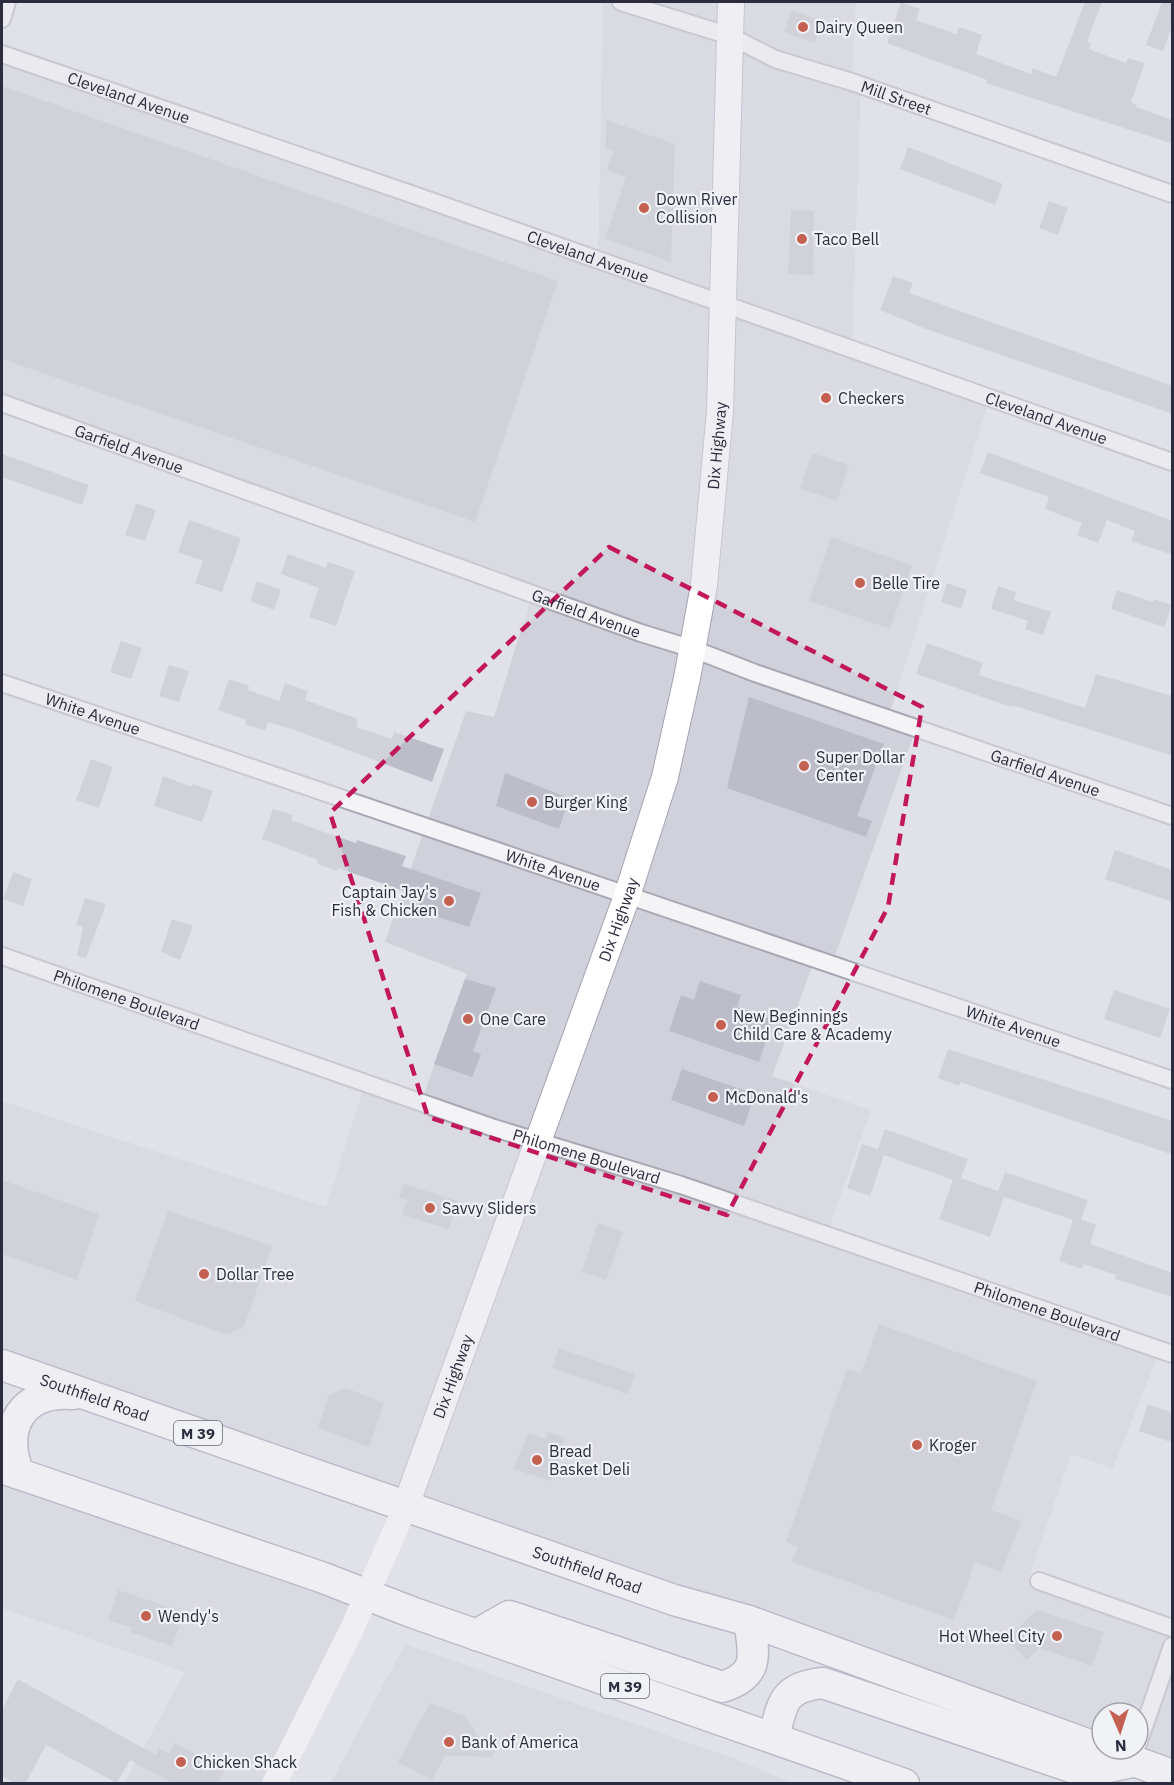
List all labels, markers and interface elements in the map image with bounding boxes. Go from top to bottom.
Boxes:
place label: Dairy Queen [815,17,903,37]
marker: Dairy Queen [796,20,810,34]
street label: Cleveland Avenue [65,67,193,128]
street label: Mill Street [858,76,934,119]
place label: Down River Collision [656,189,738,227]
marker: Down River Collision [637,201,651,215]
street label: Cleveland Avenue [524,226,652,287]
place label: Taco Bell [814,229,879,249]
marker: Taco Bell [795,232,809,246]
street label: Cleveland Avenue [983,387,1110,449]
place label: Checkers [838,388,904,408]
marker: Checkers [819,391,833,405]
street label: Dix Highway [703,401,730,490]
street label: Garfield Avenue [72,420,186,478]
place label: Belle Tire [872,573,940,593]
marker: Belle Tire [853,576,867,590]
street label: Garfield Avenue [529,585,644,642]
street label: White Avenue [43,688,143,739]
street label: Garfield Avenue [988,745,1103,801]
place label: Super Dollar Center [816,747,905,785]
marker: Super Dollar Center [797,759,811,773]
place label: Burger King [544,792,628,812]
marker: Burger King [525,795,539,809]
street label: White Avenue [503,845,603,895]
street label: Dix Highway [594,875,642,964]
place label: Captain Jay's Fish & Chicken [331,882,437,920]
marker: Captain Jay's Fish & Chicken [442,894,456,908]
street label: Philomene Boulevard [51,965,202,1034]
street label: White Avenue [963,1001,1064,1052]
place label: New Beginnings Child Care & Academy [733,1006,892,1044]
place label: One Care [480,1009,546,1029]
marker: One Care [461,1012,475,1026]
marker: New Beginnings Child Care & Academy [714,1018,728,1032]
place label: McDonald's [725,1087,809,1107]
marker: McDonald's [706,1090,720,1104]
street label: Philomene Boulevard [510,1124,663,1188]
place label: Savvy Sliders [442,1198,537,1218]
marker: Savvy Sliders [423,1201,437,1215]
place label: Dollar Tree [216,1264,295,1284]
marker: Dollar Tree [197,1267,211,1281]
street label: Philomene Boulevard [971,1277,1123,1345]
street label: Dix Highway [428,1332,477,1421]
street label: Southfield Road [37,1369,152,1426]
road number: M 39 [174,1421,222,1445]
place label: Kroger [929,1435,977,1455]
marker: Kroger [910,1438,924,1452]
place label: Bread Basket Deli [549,1441,630,1479]
marker: Bread Basket Deli [530,1453,544,1467]
street label: Southfield Road [530,1541,644,1598]
place label: Wendy's [158,1606,219,1626]
marker: Wendy's [139,1609,153,1623]
place label: Hot Wheel City [939,1626,1045,1646]
marker: Hot Wheel City [1050,1629,1064,1643]
road number: M 39 [601,1674,649,1698]
north arrow [1090,1701,1150,1761]
place label: Bank of America [461,1732,579,1752]
marker: Bank of America [442,1735,456,1749]
text: N [1114,1736,1127,1756]
place label: Chicken Shack [193,1752,298,1772]
marker: Chicken Shack [174,1755,188,1769]

